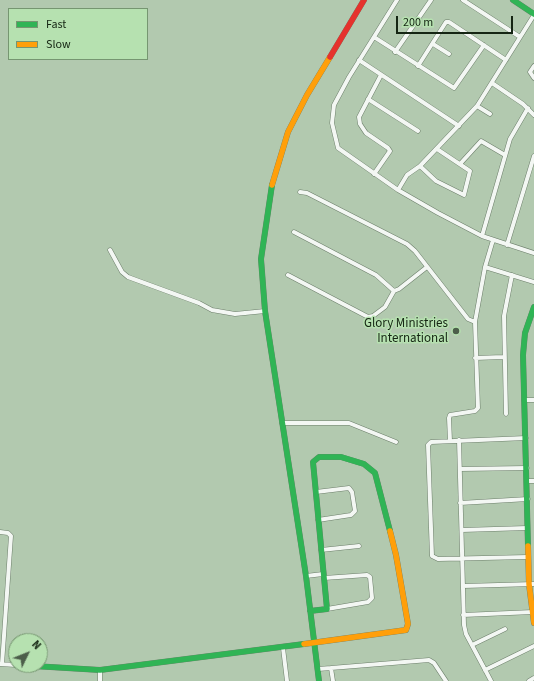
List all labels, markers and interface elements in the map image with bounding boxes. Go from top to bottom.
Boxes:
legend [8,8,148,60]
scale bar [398,8,515,34]
text: 200 m [403,14,433,31]
text: Fast [46,16,66,33]
text: Slow [46,36,71,53]
place label: Glory Ministries International [364,316,448,347]
marker: Glory Ministries International [451,326,461,336]
north arrow [8,633,48,673]
text: N [28,637,44,653]

